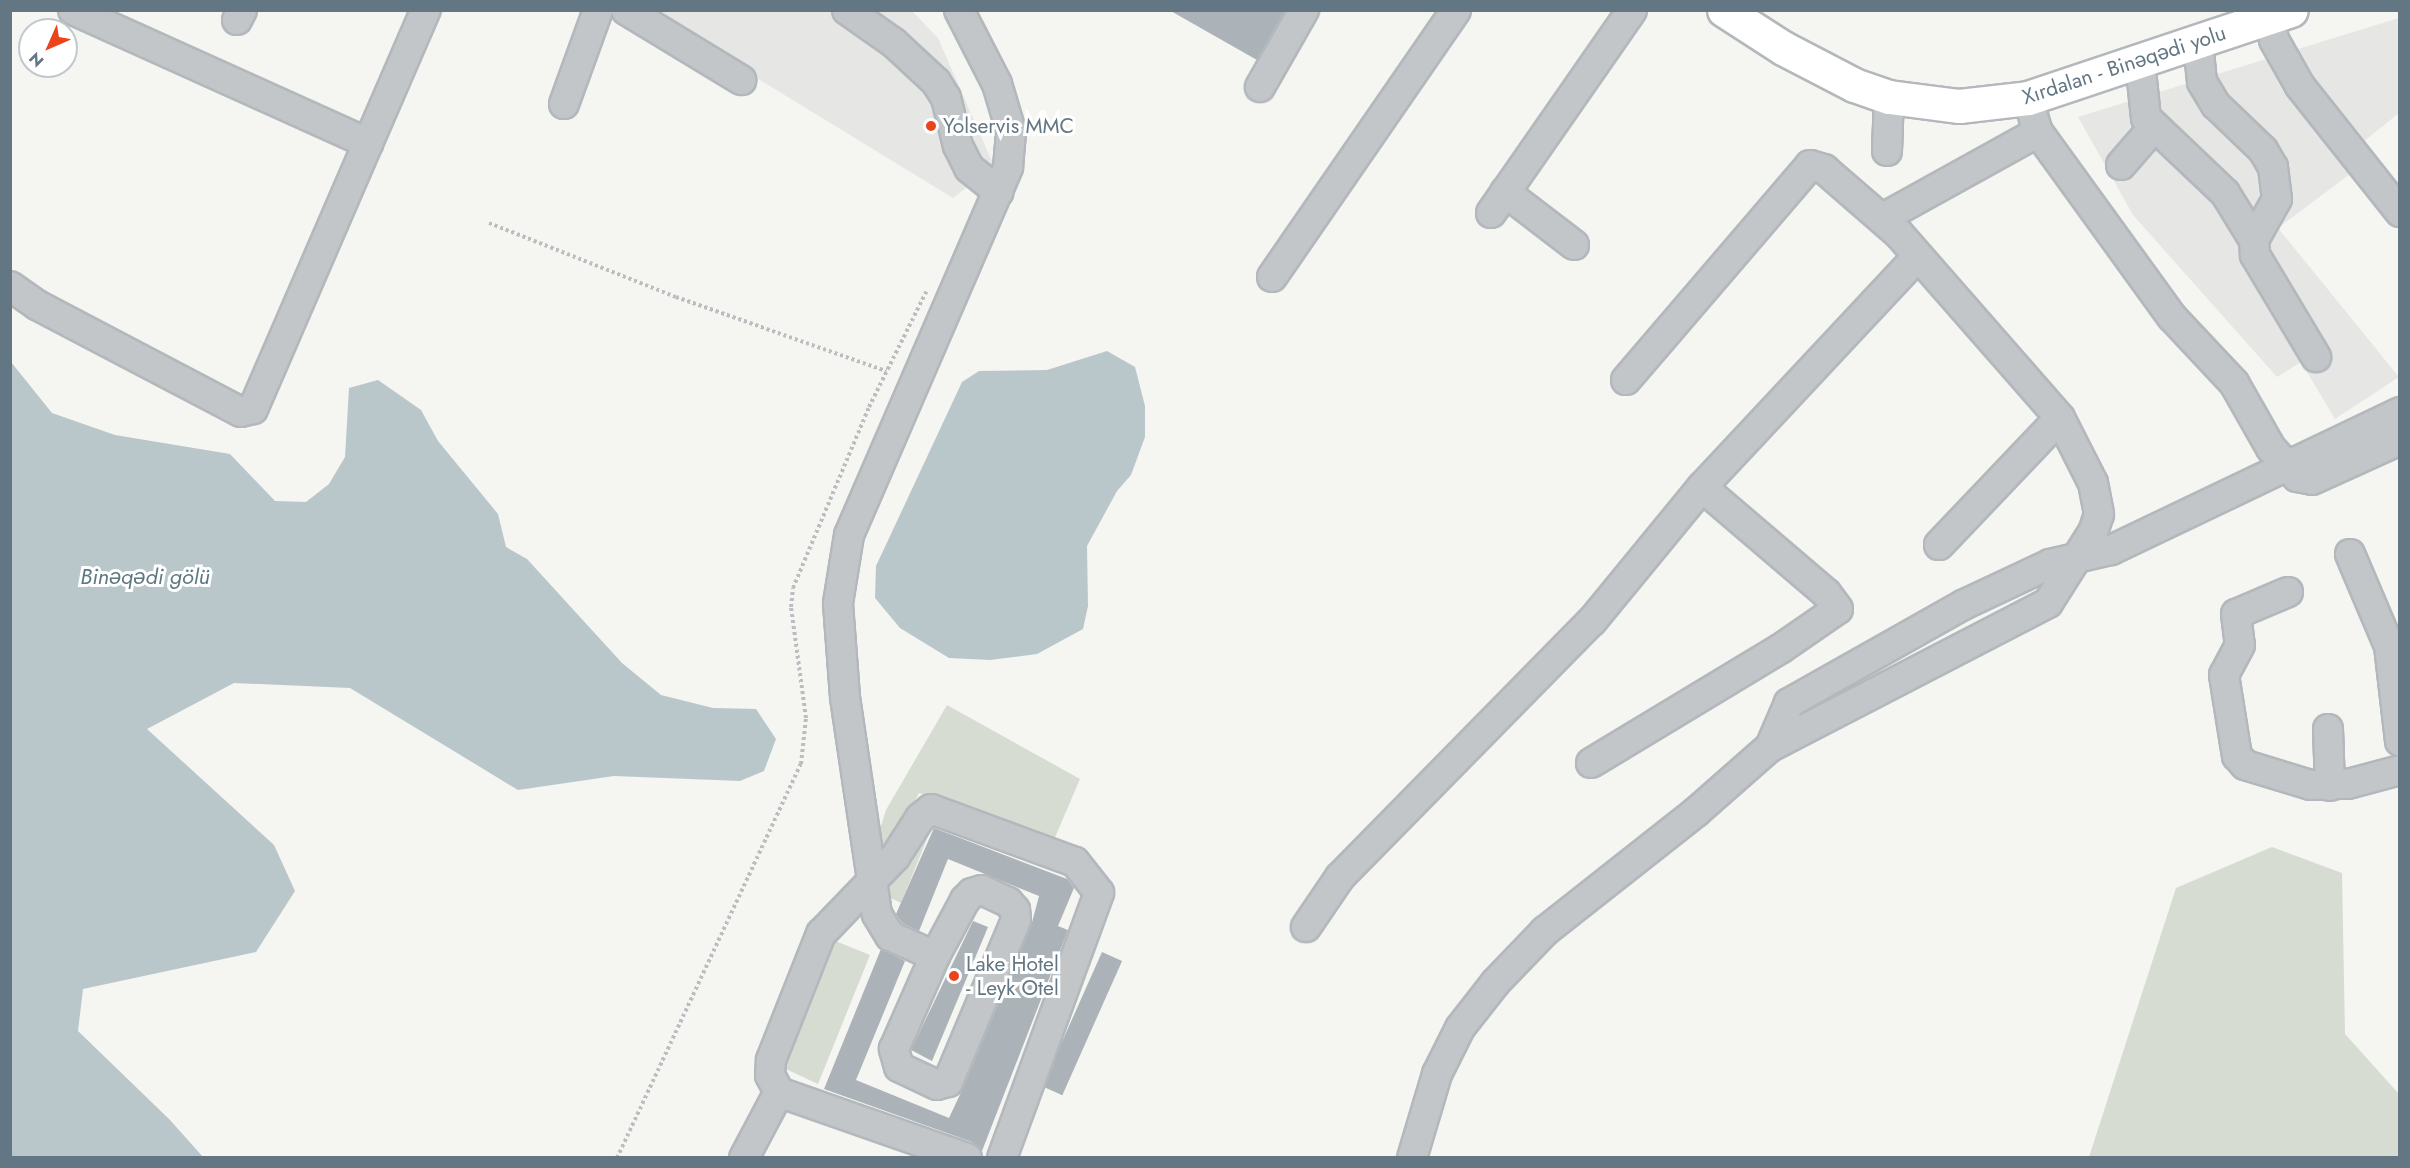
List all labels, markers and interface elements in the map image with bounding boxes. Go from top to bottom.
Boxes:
north arrow [18,18,78,78]
street label: Xırdalan - Binəqədi yolu [2019,20,2229,110]
text: N [24,47,49,72]
place label: Yolservis MMC [943,113,1074,139]
marker: Yolservis MMC [924,119,938,133]
water label: Binəqədi gölü [80,564,210,590]
place label: Lake Hotel - Leyk Otel [966,951,1059,1001]
marker: Lake Hotel - Leyk Otel [947,969,961,983]

